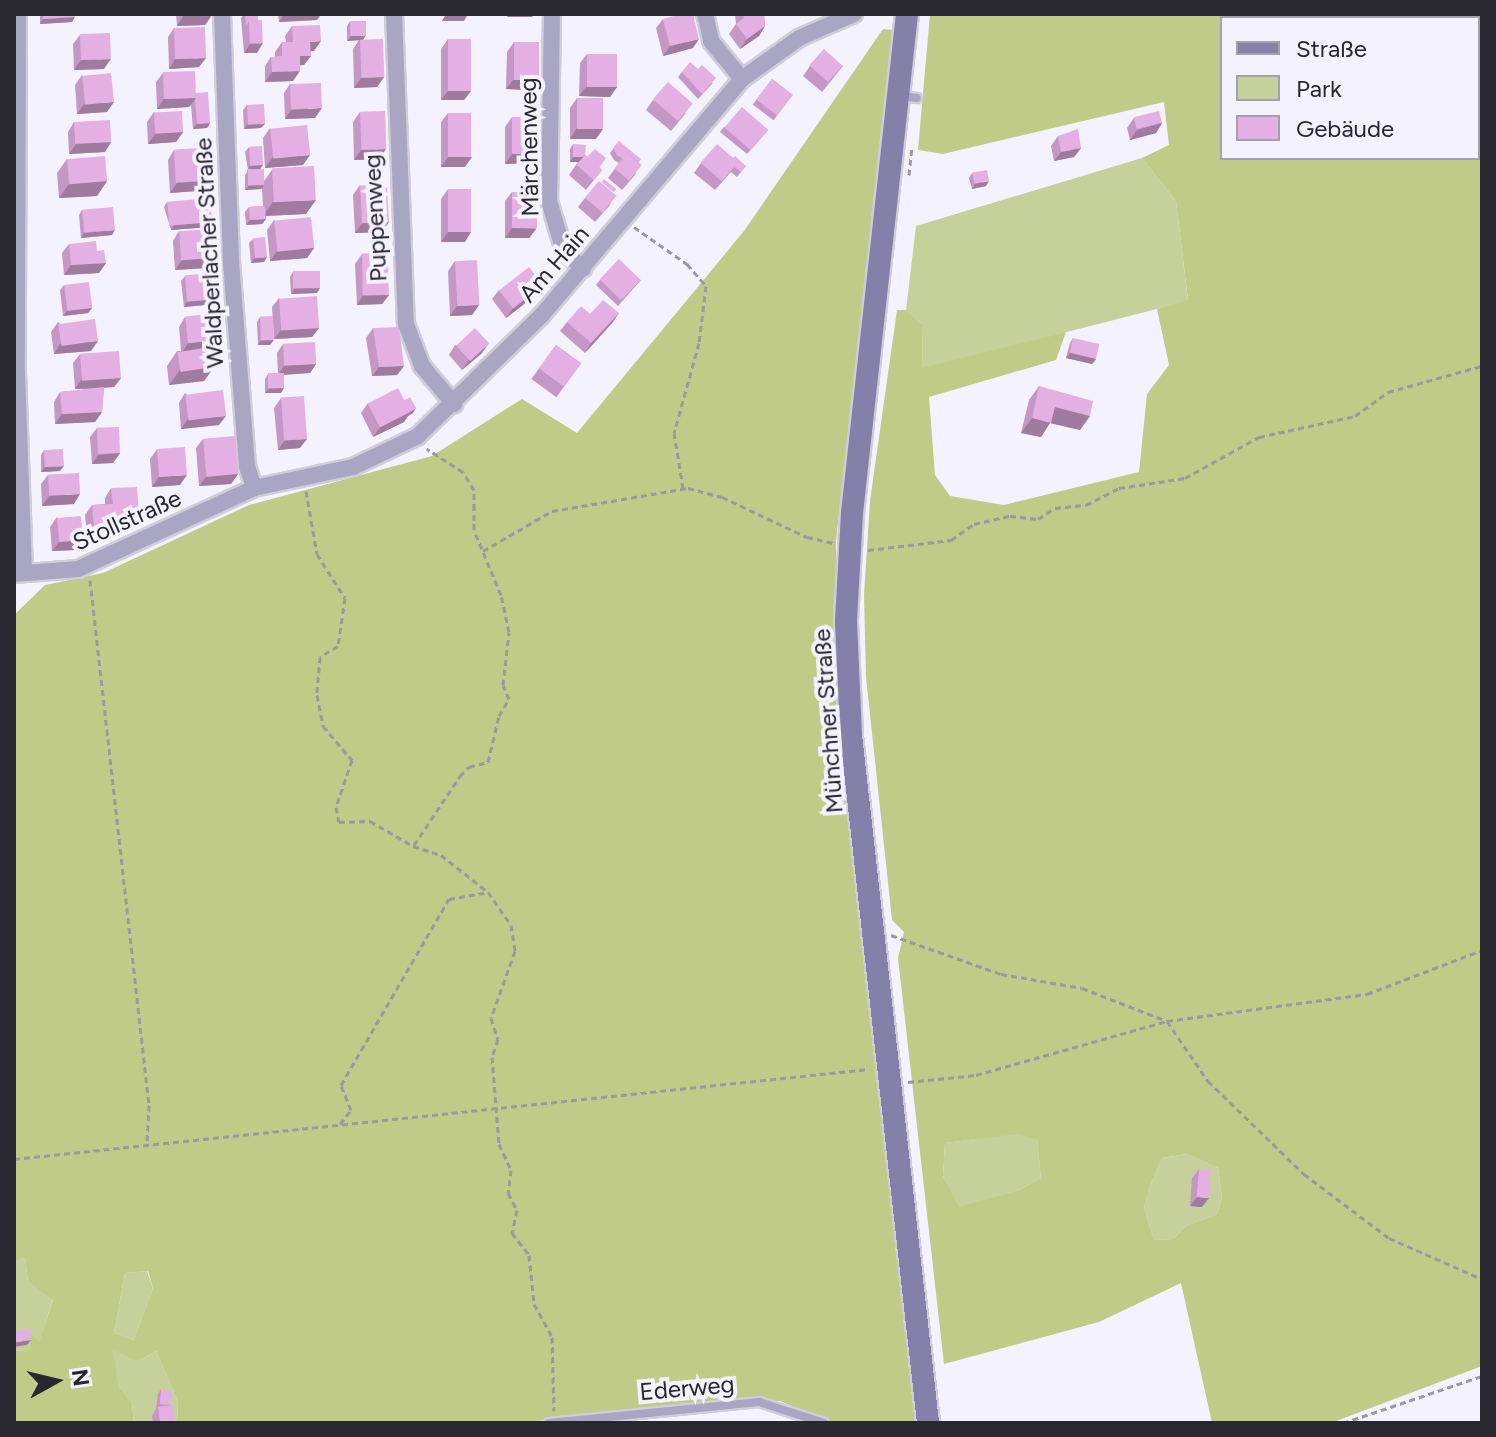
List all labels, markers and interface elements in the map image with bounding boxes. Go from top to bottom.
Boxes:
legend [1220,16,1480,160]
text: Straße [1296,34,1367,63]
text: Park [1296,74,1342,103]
street label: Märchenweg [513,77,545,217]
text: Gebäude [1296,114,1394,143]
street label: Waldperlacher Straße [189,137,229,369]
street label: Puppenweg [357,154,393,282]
street label: Am Hain [513,220,595,308]
street label: Stollstraße [68,483,186,557]
street label: Münchner Straße [807,628,849,814]
north arrow [16,1341,96,1421]
text: N [66,1367,95,1388]
street label: Ederweg [638,1370,736,1406]

